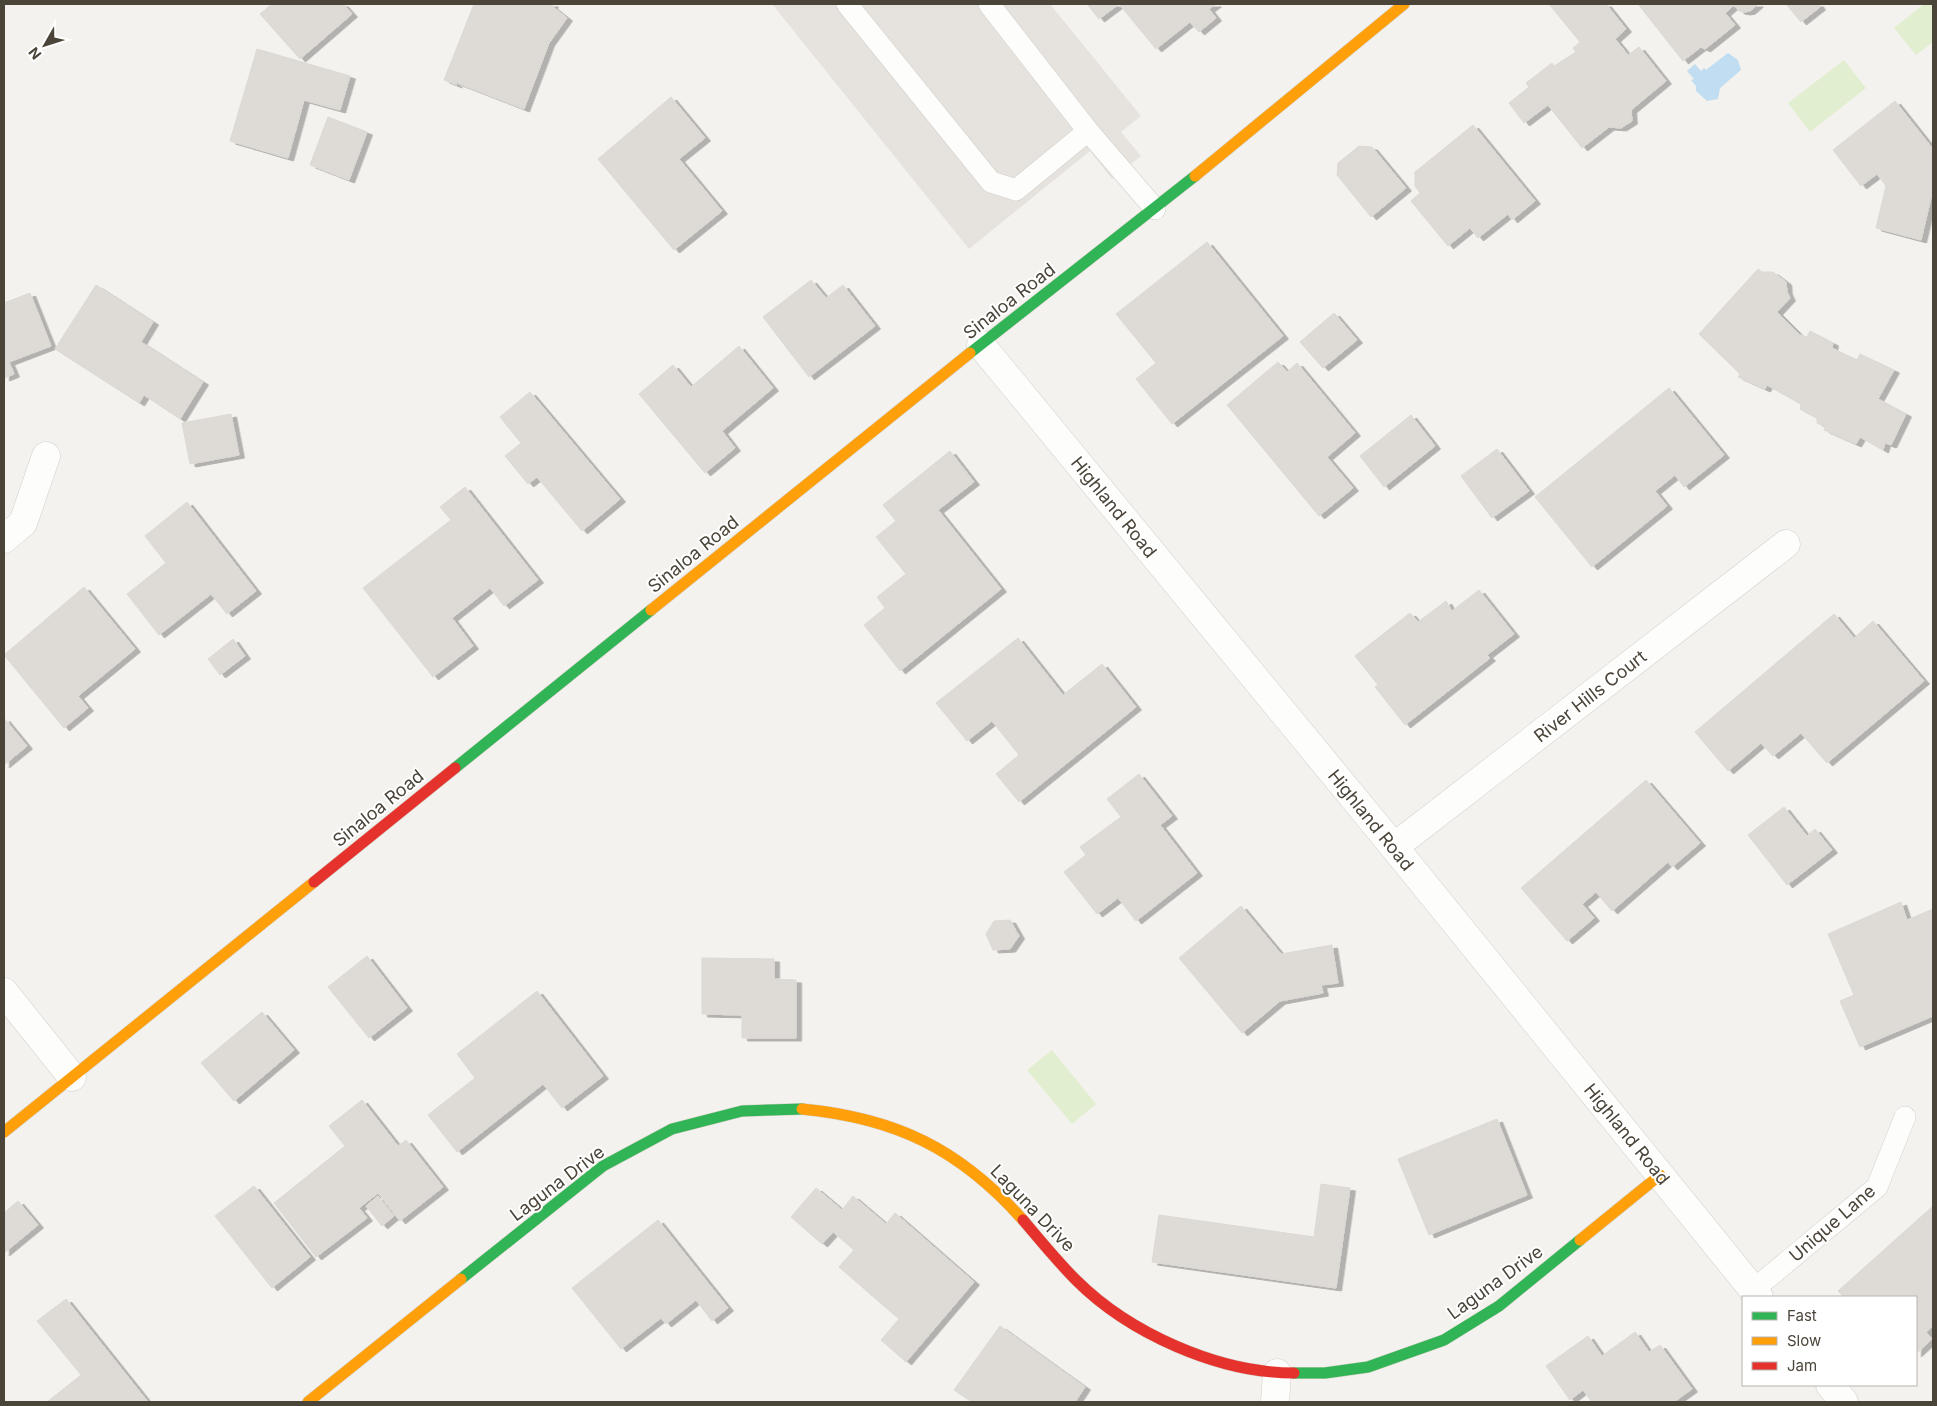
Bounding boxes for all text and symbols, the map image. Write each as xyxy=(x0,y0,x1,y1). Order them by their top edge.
north arrow xyxy=(20,20,70,70)
text: N xyxy=(25,44,44,63)
street label: Sinaloa Road xyxy=(959,259,1059,343)
street label: Highland Road xyxy=(1067,452,1161,562)
street label: Sinaloa Road xyxy=(643,511,743,597)
street label: River Hills Court xyxy=(1530,646,1650,746)
street label: Sinaloa Road xyxy=(328,765,428,851)
street label: Highland Road xyxy=(1324,765,1418,875)
street label: Highland Road xyxy=(1580,1079,1674,1189)
street label: Laguna Drive xyxy=(506,1141,608,1225)
street label: Laguna Drive xyxy=(986,1160,1080,1256)
street label: Unique Lane xyxy=(1785,1180,1879,1266)
street label: Laguna Drive xyxy=(1443,1240,1547,1324)
legend xyxy=(1742,1296,1917,1386)
text: Fast xyxy=(1787,1306,1817,1325)
text: Slow xyxy=(1787,1331,1821,1350)
text: Jam xyxy=(1787,1356,1817,1375)

